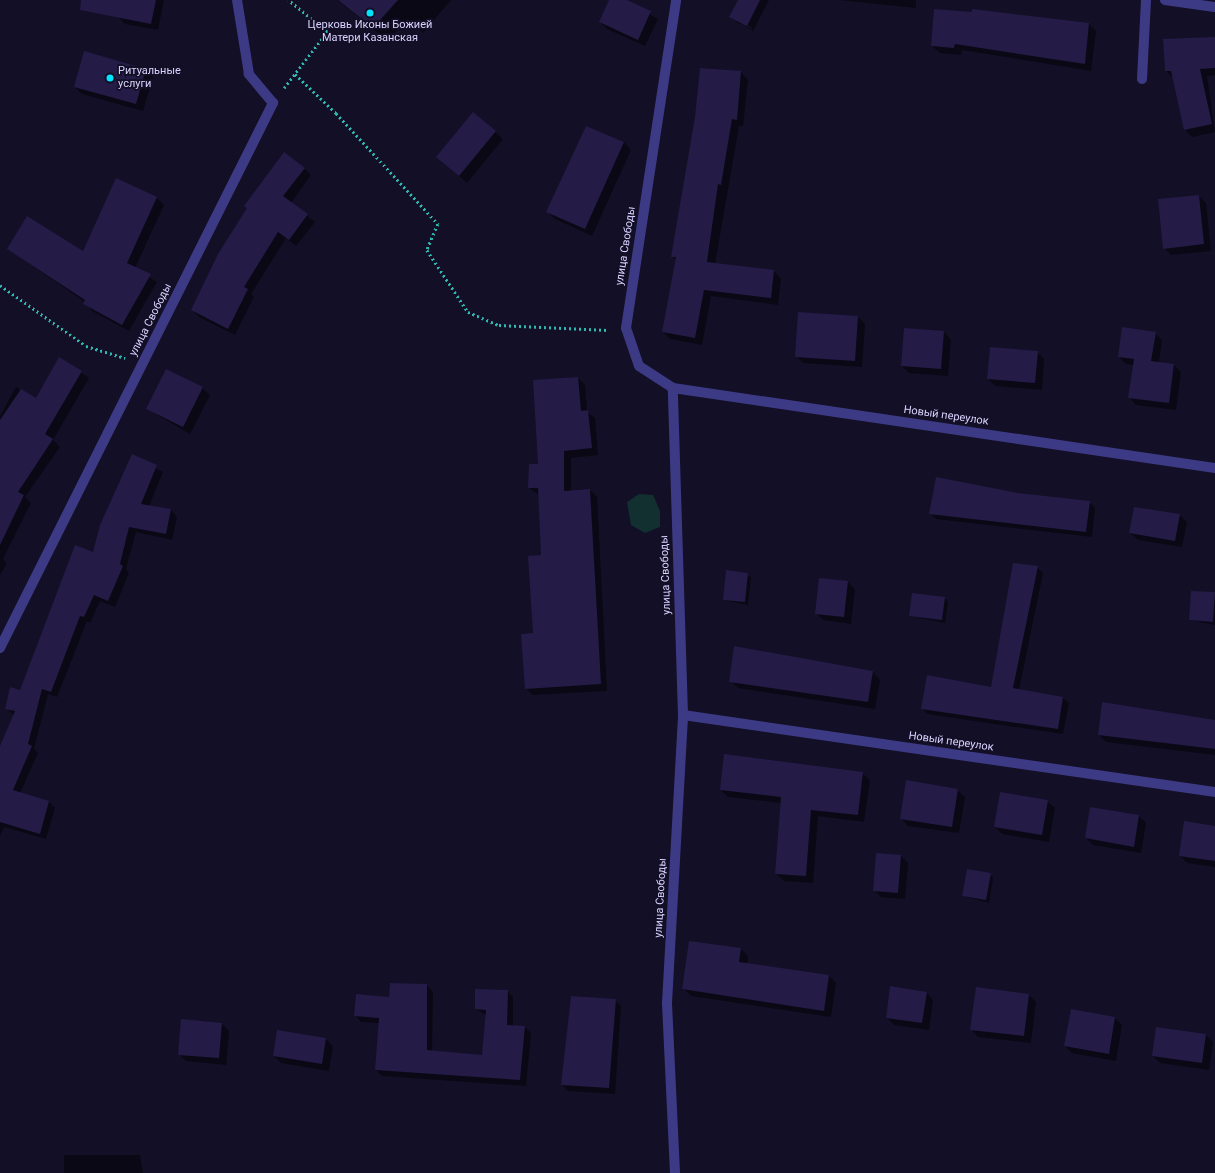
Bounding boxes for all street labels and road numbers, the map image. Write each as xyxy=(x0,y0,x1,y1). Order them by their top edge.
street label: улица Свободы xyxy=(613,206,639,286)
street label: улица Свободы xyxy=(127,281,175,359)
street label: Новый переулок xyxy=(903,403,989,429)
street label: улица Свободы xyxy=(658,535,674,615)
street label: Новый переулок xyxy=(908,729,994,755)
street label: улица Свободы xyxy=(652,858,670,938)

